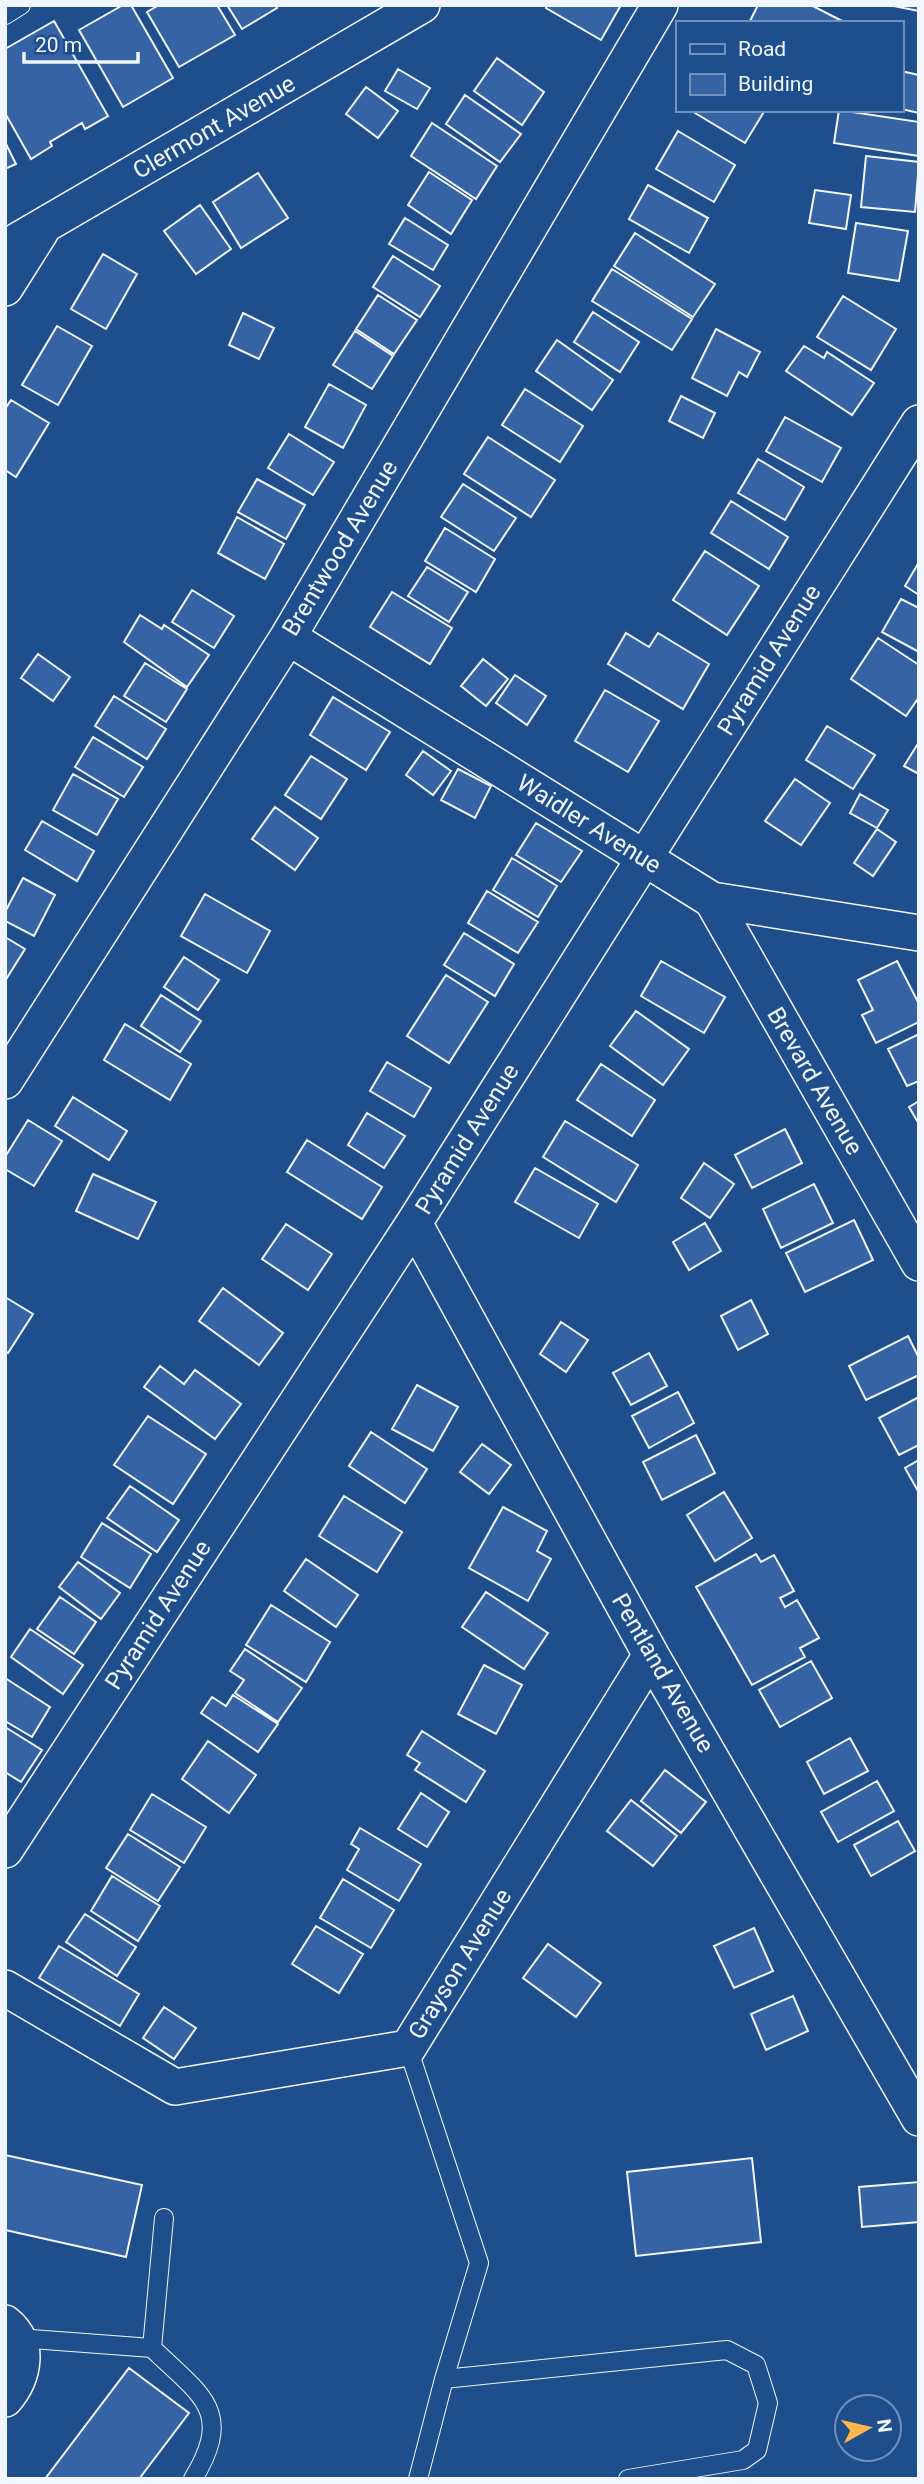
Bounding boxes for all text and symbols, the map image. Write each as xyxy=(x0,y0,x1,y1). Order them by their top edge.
scale bar xyxy=(24,21,138,65)
legend xyxy=(676,21,903,112)
text: 20 m xyxy=(35,33,82,57)
text: Road xyxy=(738,37,786,61)
street label: Clermont Avenue xyxy=(128,69,300,185)
text: Building xyxy=(738,72,813,96)
street label: Brentwood Avenue xyxy=(276,455,404,641)
street label: Pyramid Avenue xyxy=(711,580,827,740)
street label: Waidler Avenue xyxy=(512,769,666,879)
street label: Brevard Avenue xyxy=(761,1002,869,1160)
street label: Pyramid Avenue xyxy=(409,1059,525,1219)
street label: Pyramid Avenue xyxy=(99,1535,217,1695)
street label: Pentland Avenue xyxy=(606,1589,720,1757)
street label: Grayson Avenue xyxy=(403,1884,517,2044)
north arrow xyxy=(833,2393,903,2463)
text: N xyxy=(872,2417,897,2434)

